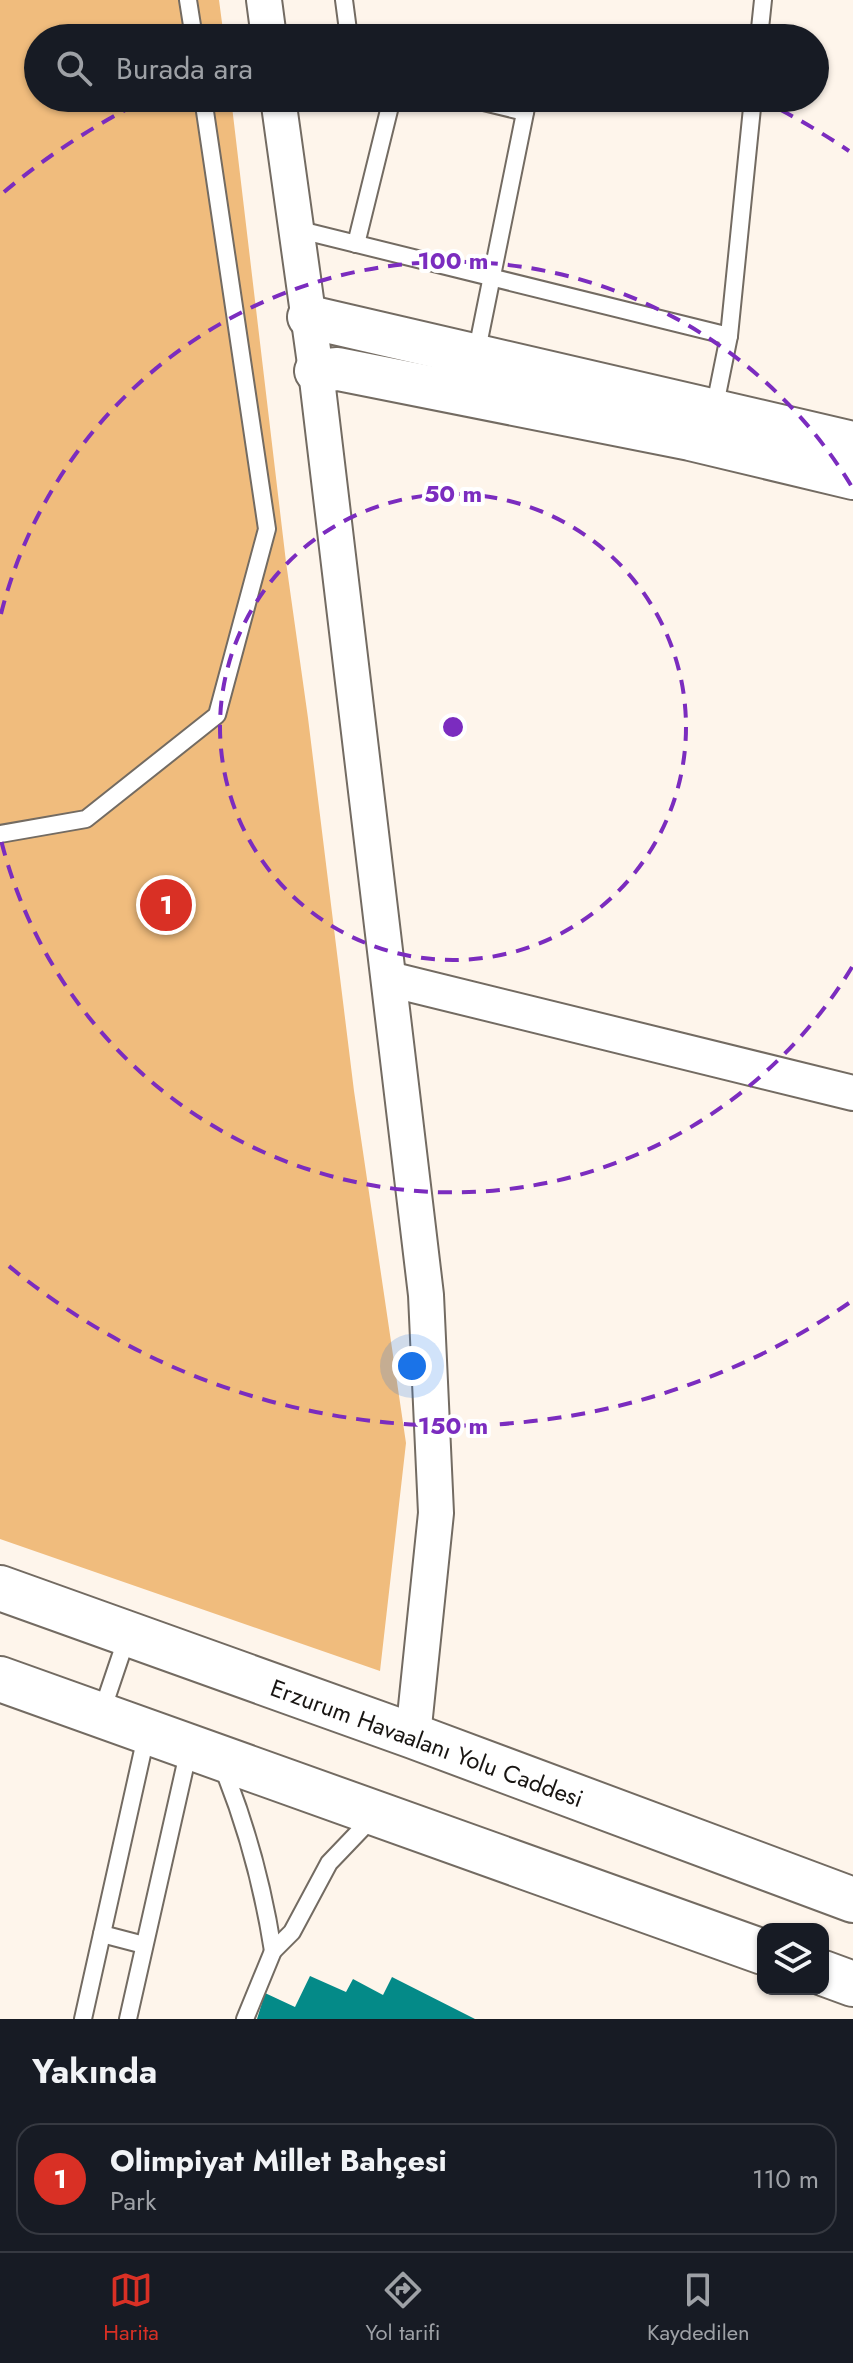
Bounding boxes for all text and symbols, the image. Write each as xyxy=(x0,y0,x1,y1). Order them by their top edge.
search box xyxy=(24,24,829,112)
icon: search xyxy=(52,46,96,90)
text: Burada ara xyxy=(116,47,253,90)
text: 100 m xyxy=(418,243,488,278)
text: 50 m xyxy=(424,476,482,511)
centre of rings xyxy=(439,713,467,741)
pin: 1 xyxy=(140,875,192,935)
your location xyxy=(392,1346,432,1386)
text: 150 m xyxy=(418,1408,488,1443)
street label: Erzurum Havaalanı Yolu Caddesi xyxy=(266,1670,588,1816)
map controls xyxy=(757,1923,829,1995)
button: layers xyxy=(757,1923,829,1995)
text: Yakında xyxy=(32,2047,157,2096)
text: Olimpiyat Millet Bahçesi xyxy=(110,2139,447,2182)
text: 1 xyxy=(53,2160,67,2198)
text: 110 m xyxy=(752,2160,819,2198)
text: Park xyxy=(110,2182,156,2220)
tab: Harita xyxy=(103,2268,159,2348)
tab: Yol tarifi xyxy=(365,2268,440,2348)
tab: Kaydedilen xyxy=(647,2268,750,2348)

